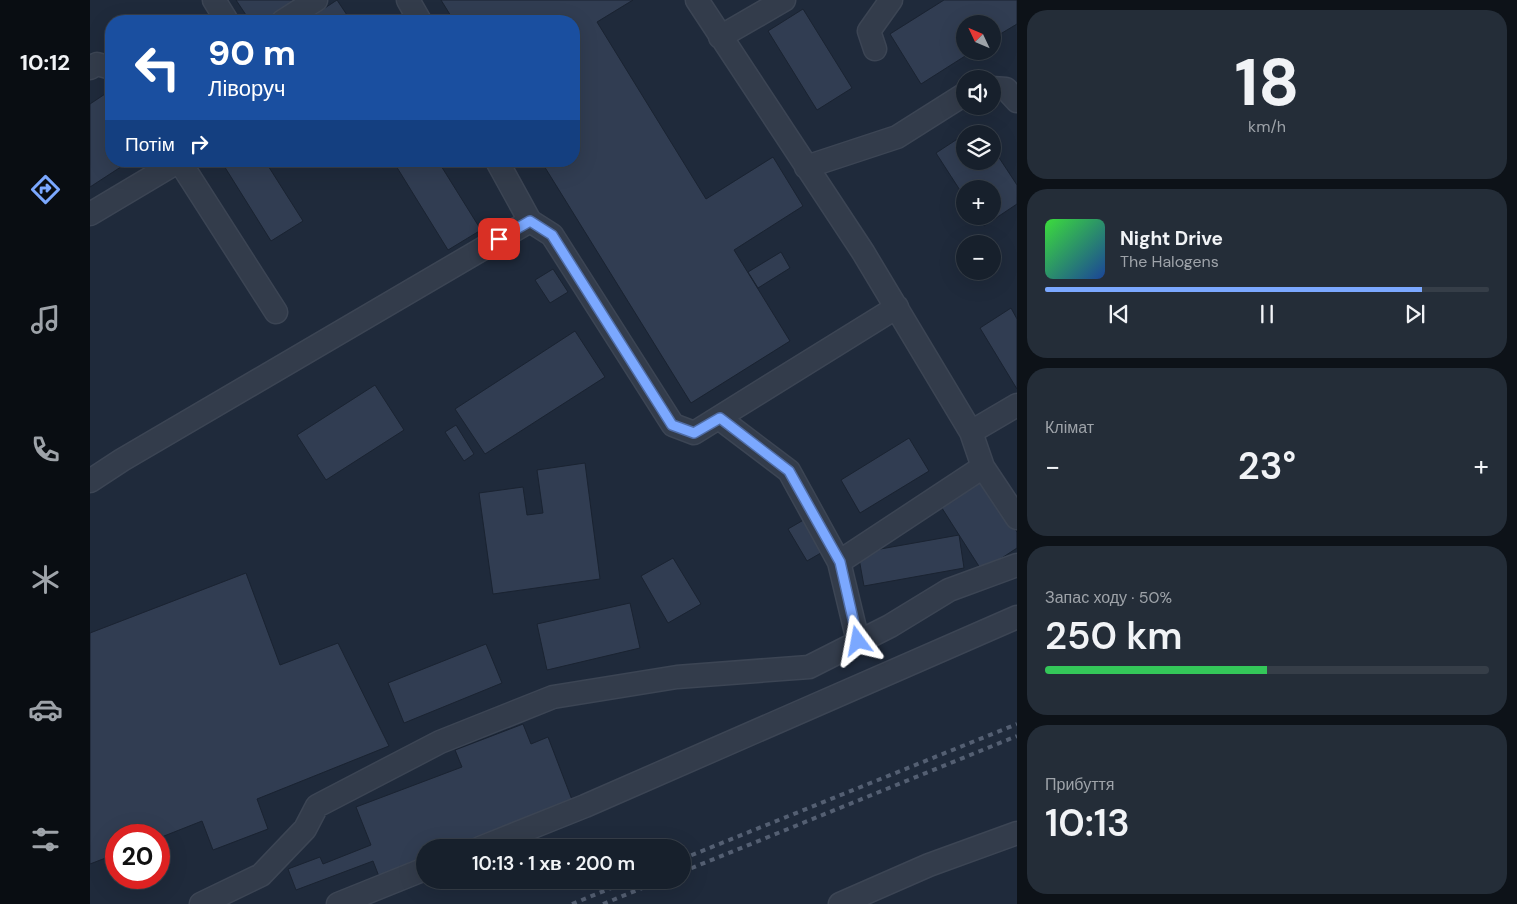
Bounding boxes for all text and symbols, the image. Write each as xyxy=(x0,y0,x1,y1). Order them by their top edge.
north arrow xyxy=(956,15,1001,60)
map controls xyxy=(956,15,1001,280)
text: 90 m xyxy=(208,30,296,76)
icon: left xyxy=(125,35,190,100)
text: 18 xyxy=(1235,41,1299,125)
text: 10:12 xyxy=(20,48,70,77)
button: sound xyxy=(956,70,1001,115)
text: Ліворуч xyxy=(208,74,285,103)
text: km/h xyxy=(1248,116,1286,137)
button: layers xyxy=(956,125,1001,170)
icon: right xyxy=(185,130,213,158)
text: Потім xyxy=(125,132,175,157)
icon: directions xyxy=(28,172,63,207)
button: + xyxy=(956,180,1001,225)
pin xyxy=(478,218,520,260)
icon: arrive xyxy=(485,225,513,253)
text: Night Drive xyxy=(1120,226,1223,251)
button: − xyxy=(956,235,1001,280)
text: The Halogens xyxy=(1120,251,1219,272)
icon: previous xyxy=(1105,300,1133,328)
icon: pause xyxy=(1253,300,1281,328)
icon: next xyxy=(1401,300,1429,328)
icon: music xyxy=(28,302,63,337)
text: Клімат xyxy=(1045,417,1094,438)
icon: phone xyxy=(28,432,63,467)
text: 23° xyxy=(1238,441,1296,491)
text: − xyxy=(1045,448,1060,485)
text: + xyxy=(1474,448,1489,485)
icon: climate xyxy=(28,562,63,597)
text: Запас ходу · 50% xyxy=(1045,587,1172,608)
text: 250 km xyxy=(1045,611,1183,661)
position arrow xyxy=(831,614,883,666)
icon: car xyxy=(28,692,63,727)
text: Прибуття xyxy=(1045,774,1114,795)
text: 10:13 xyxy=(1045,798,1130,848)
icon: filters xyxy=(28,822,63,857)
speed limit sign: 20 xyxy=(105,824,170,889)
text: 10:13 · 1 хв · 200 m xyxy=(472,851,635,876)

